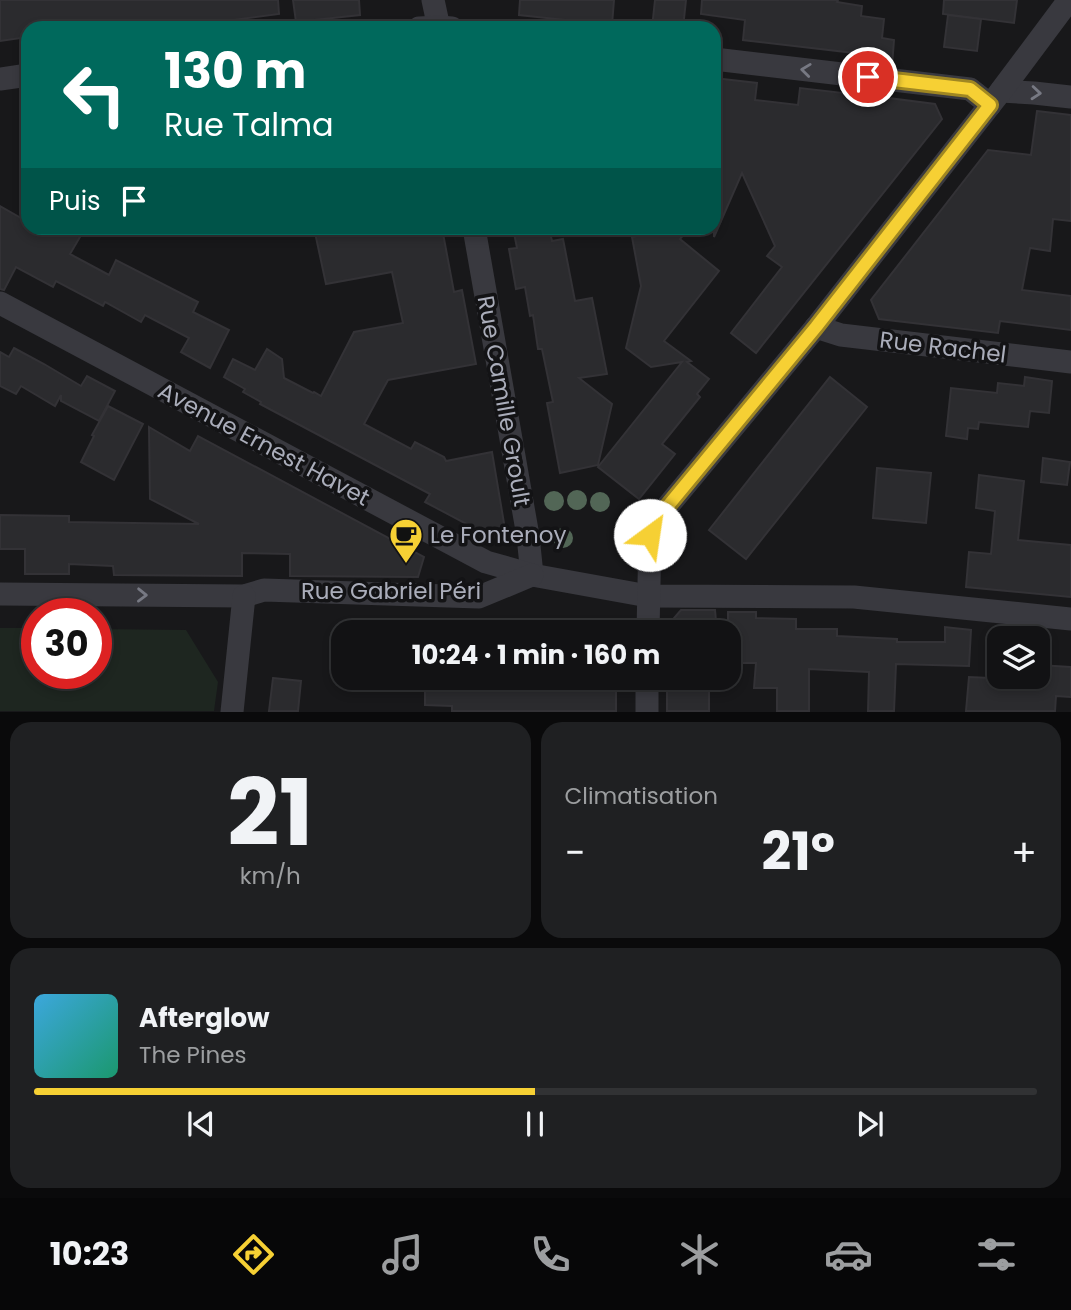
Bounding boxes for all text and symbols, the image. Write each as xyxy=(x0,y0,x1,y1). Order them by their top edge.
text: 130 m xyxy=(164,37,306,105)
pin xyxy=(838,47,898,107)
icon: left xyxy=(49,49,140,140)
icon: arrive xyxy=(849,58,887,96)
one-way arrow xyxy=(800,62,812,77)
one-way arrow xyxy=(1031,85,1042,100)
text: Rue Talma xyxy=(164,102,334,147)
icon: arrive xyxy=(115,182,153,220)
text: Puis xyxy=(49,183,101,219)
street label: Rue Camille Groult xyxy=(470,293,538,509)
street label: Rue Rachel xyxy=(878,323,1008,371)
street label: Avenue Ernest Havet xyxy=(153,375,375,513)
position arrow xyxy=(613,498,687,572)
cafe icon: Le Fontenoy xyxy=(387,516,425,565)
place label: Le Fontenoy xyxy=(430,519,566,551)
street label: Rue Gabriel Péri xyxy=(301,575,481,607)
one-way arrow xyxy=(137,587,147,603)
speed limit sign: 30 xyxy=(21,598,112,689)
map controls xyxy=(987,626,1050,689)
button: layers xyxy=(987,626,1050,689)
text: 10:24 · 1 min · 160 m xyxy=(412,637,660,673)
text: 21 xyxy=(227,749,313,877)
text: Climatisation xyxy=(565,780,718,812)
text: 21° xyxy=(762,815,835,888)
text: − xyxy=(565,826,585,879)
text: + xyxy=(1011,826,1037,879)
text: km/h xyxy=(240,860,301,892)
text: Afterglow xyxy=(139,1000,270,1036)
text: The Pines xyxy=(139,1039,247,1071)
icon: previous xyxy=(182,1105,220,1143)
icon: pause xyxy=(516,1105,554,1143)
icon: next xyxy=(851,1105,889,1143)
icon: directions xyxy=(229,1230,278,1279)
icon: music xyxy=(378,1230,427,1279)
icon: phone xyxy=(526,1230,575,1279)
icon: climate xyxy=(675,1230,724,1279)
icon: car xyxy=(824,1230,873,1279)
icon: filters xyxy=(972,1230,1021,1279)
text: 10:23 xyxy=(50,1231,129,1276)

